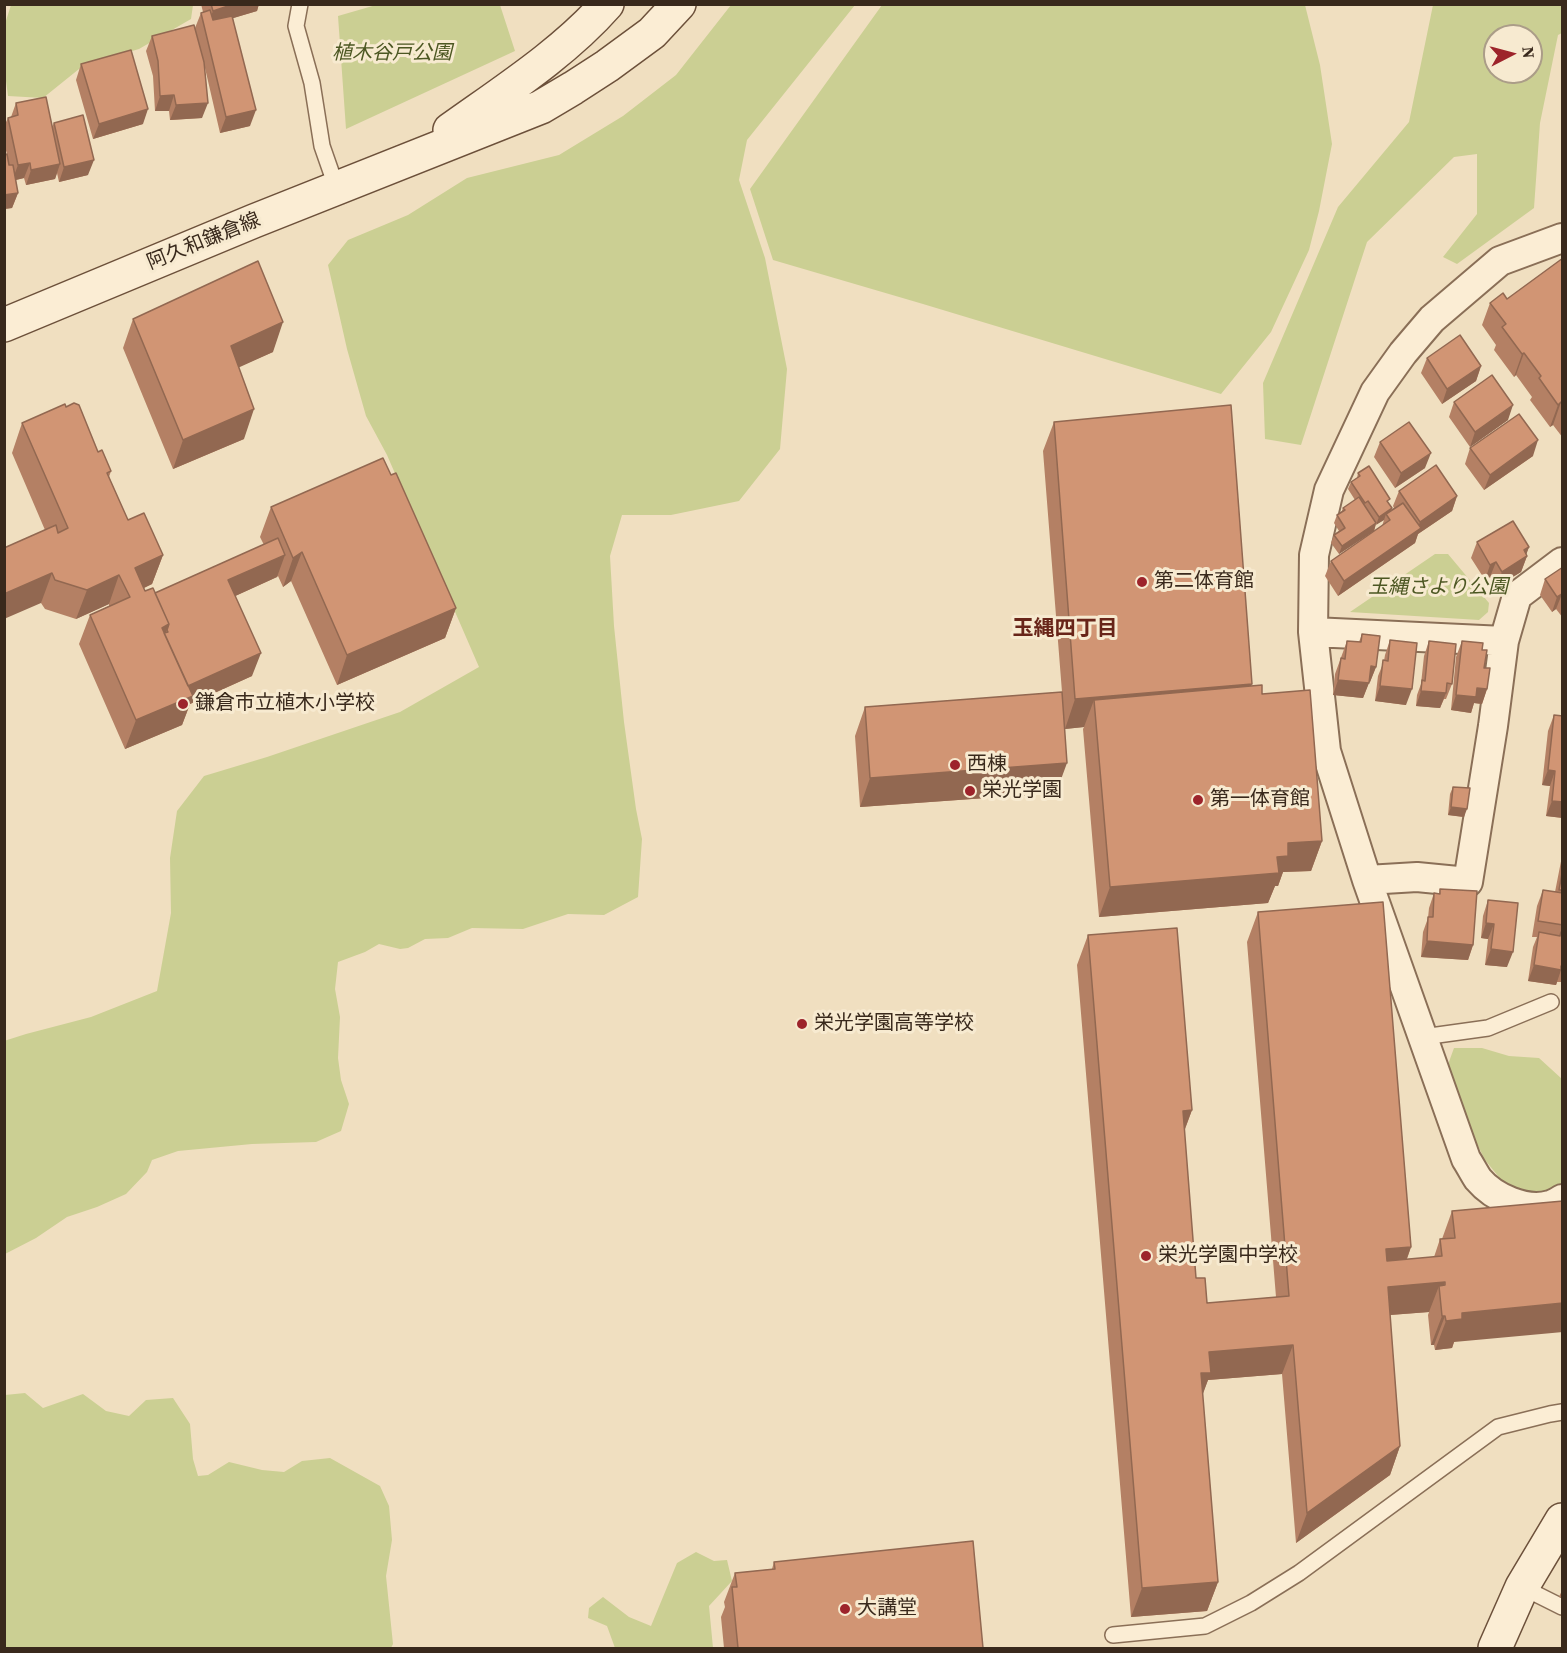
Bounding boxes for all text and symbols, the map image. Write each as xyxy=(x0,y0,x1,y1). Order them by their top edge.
north arrow xyxy=(1483,24,1543,84)
park label: 植木谷戸公園 xyxy=(332,42,452,66)
text: N xyxy=(1517,45,1540,59)
street label: 阿久和鎌倉線 xyxy=(144,208,264,276)
place label: 第二体育館 xyxy=(1154,570,1254,594)
marker: 第二体育館 xyxy=(1135,575,1149,589)
park label: 玉縄さより公園 xyxy=(1368,576,1508,600)
district label: 玉縄四丁目 xyxy=(1013,617,1117,643)
place label: 鎌倉市立植木小学校 xyxy=(195,692,375,716)
marker: 鎌倉市立植木小学校 xyxy=(176,697,190,711)
place label: 西棟 xyxy=(967,753,1007,777)
marker: 西棟 xyxy=(948,758,962,772)
place label: 栄光学園 xyxy=(982,779,1062,803)
marker: 栄光学園 xyxy=(963,784,977,798)
place label: 第一体育館 xyxy=(1210,788,1310,812)
marker: 第一体育館 xyxy=(1191,793,1205,807)
place label: 栄光学園高等学校 xyxy=(814,1012,974,1036)
marker: 栄光学園高等学校 xyxy=(795,1017,809,1031)
place label: 栄光学園中学校 xyxy=(1158,1244,1298,1268)
marker: 栄光学園中学校 xyxy=(1139,1249,1153,1263)
place label: 大講堂 xyxy=(857,1597,917,1621)
marker: 大講堂 xyxy=(838,1602,852,1616)

